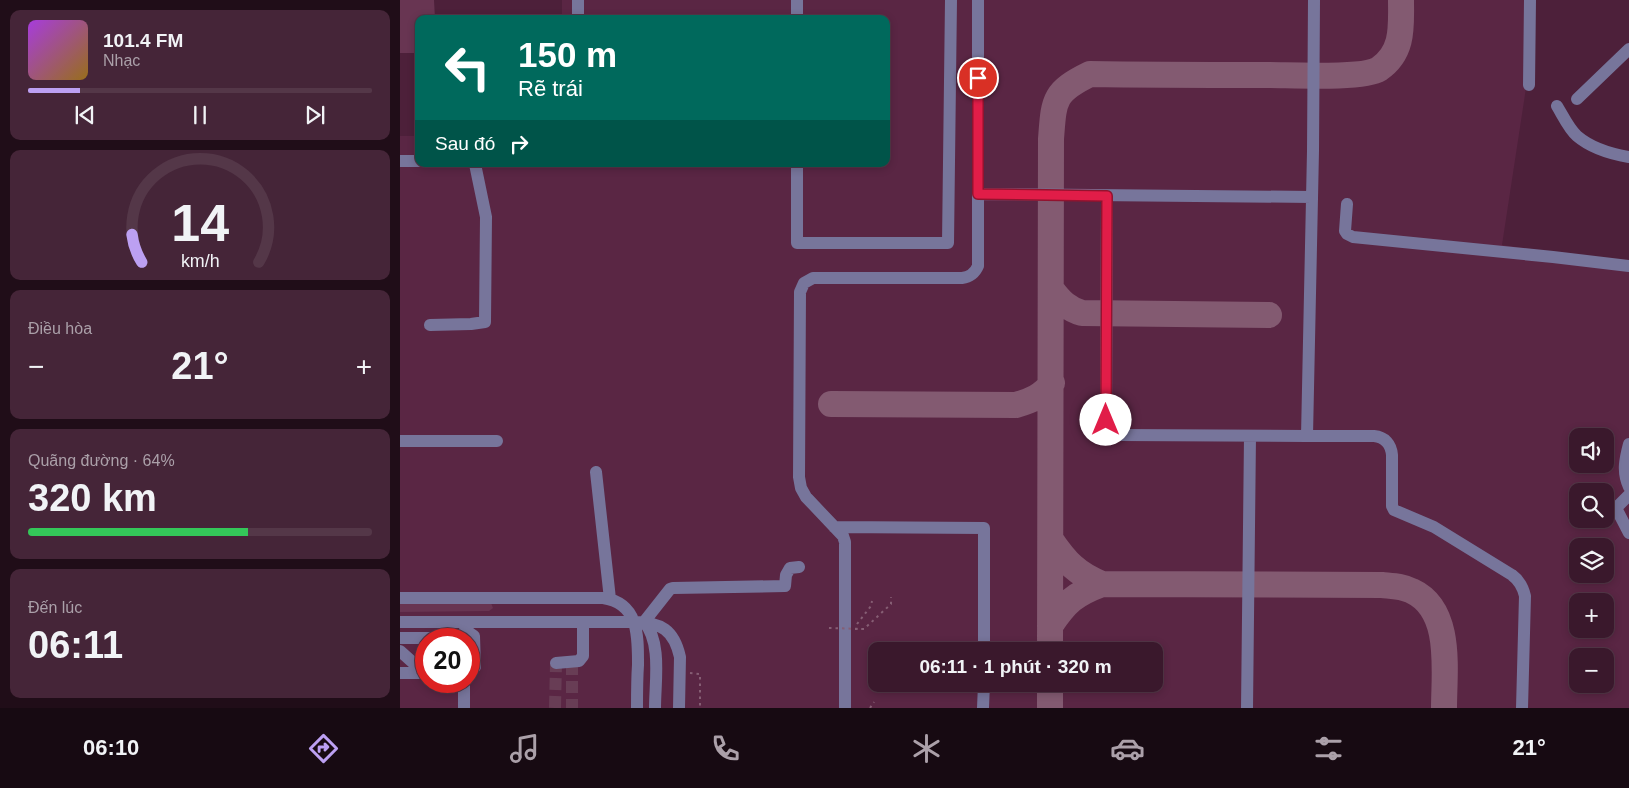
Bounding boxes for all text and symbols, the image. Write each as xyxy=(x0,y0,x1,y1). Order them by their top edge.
text: 101.4 FM xyxy=(103,30,183,51)
icon: left xyxy=(435,35,500,100)
text: 150 m xyxy=(518,35,617,74)
text: Nhạc xyxy=(103,52,140,69)
pin xyxy=(957,57,999,99)
icon: arrive xyxy=(964,64,992,92)
text: Rẽ trái xyxy=(518,76,583,101)
icon: previous xyxy=(71,101,99,129)
icon: pause xyxy=(186,101,214,129)
icon: next xyxy=(301,101,329,129)
icon: right xyxy=(505,130,533,158)
text: Sau đó xyxy=(435,133,495,154)
text: 14 xyxy=(171,194,229,252)
text: km/h xyxy=(181,251,219,271)
text: Điều hòa xyxy=(28,320,92,337)
text: 21° xyxy=(171,345,229,387)
text: − xyxy=(28,351,44,382)
text: + xyxy=(356,351,372,382)
position arrow xyxy=(1079,393,1131,445)
map controls xyxy=(1569,428,1614,693)
button: sound xyxy=(1569,428,1614,473)
text: Quãng đường · 64% xyxy=(28,452,175,469)
text: 320 km xyxy=(28,477,157,519)
button: search xyxy=(1569,483,1614,528)
button: layers xyxy=(1569,538,1614,583)
button: + xyxy=(1569,593,1614,638)
text: Đến lúc xyxy=(28,599,82,616)
text: 06:11 xyxy=(28,624,123,666)
speed limit sign: 20 xyxy=(415,628,480,693)
button: − xyxy=(1569,648,1614,693)
text: 06:11 · 1 phút · 320 m xyxy=(919,656,1112,677)
icon: directions xyxy=(306,731,341,766)
icon: music xyxy=(507,731,542,766)
icon: phone xyxy=(708,731,743,766)
icon: climate xyxy=(909,731,944,766)
icon: car xyxy=(1110,731,1145,766)
icon: filters xyxy=(1311,731,1346,766)
text: 06:10 xyxy=(83,735,139,760)
text: 21° xyxy=(1513,735,1546,760)

